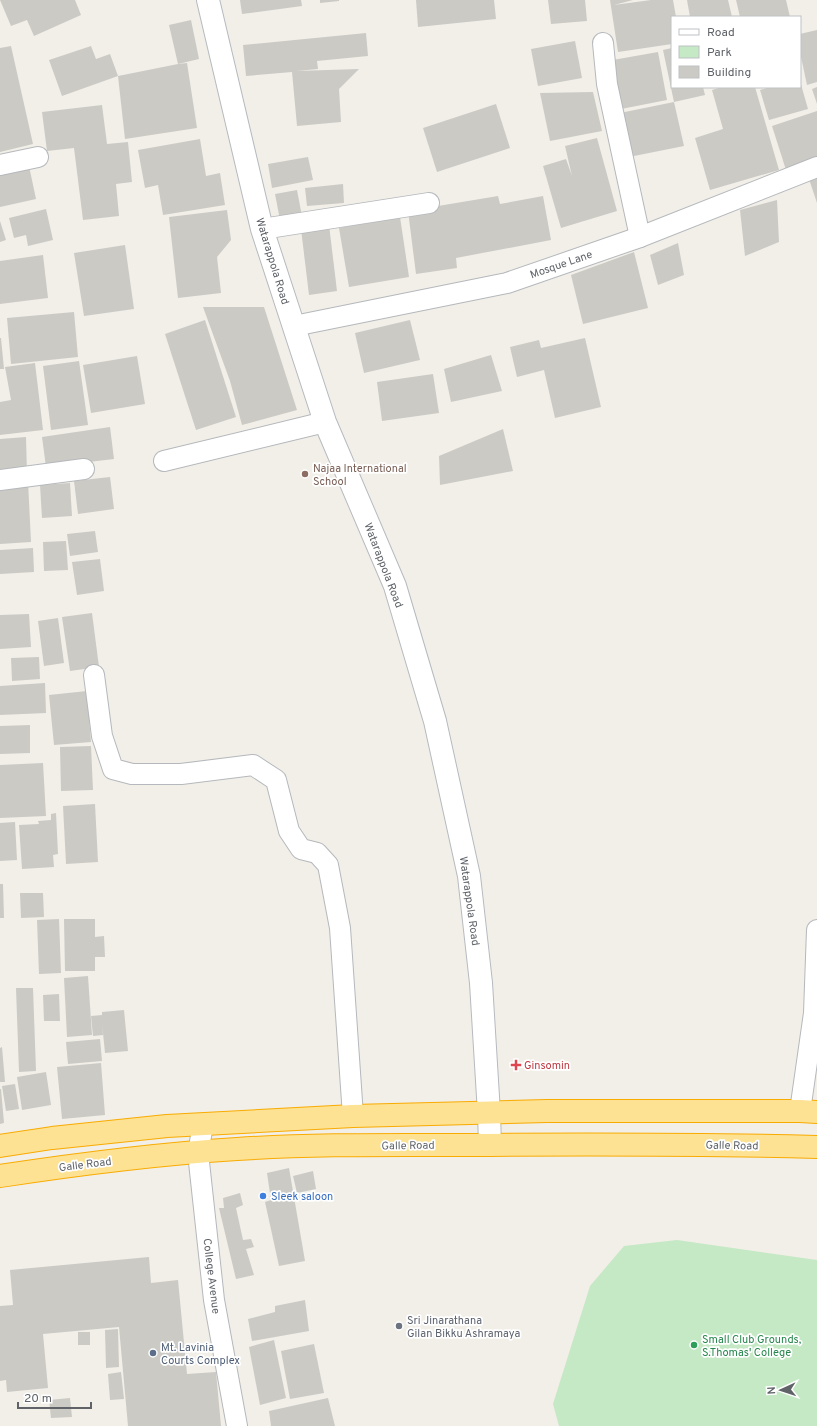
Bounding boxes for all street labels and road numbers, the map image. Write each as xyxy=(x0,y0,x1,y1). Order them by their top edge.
street label: Watarappola Road xyxy=(252,216,292,306)
street label: Mosque Lane xyxy=(528,248,594,282)
street label: Watarappola Road xyxy=(360,521,406,610)
street label: Watarappola Road xyxy=(456,856,482,947)
street label: Galle Road xyxy=(381,1139,435,1153)
street label: Galle Road xyxy=(705,1139,759,1153)
street label: Galle Road xyxy=(58,1155,112,1175)
street label: College Avenue xyxy=(199,1237,223,1315)

